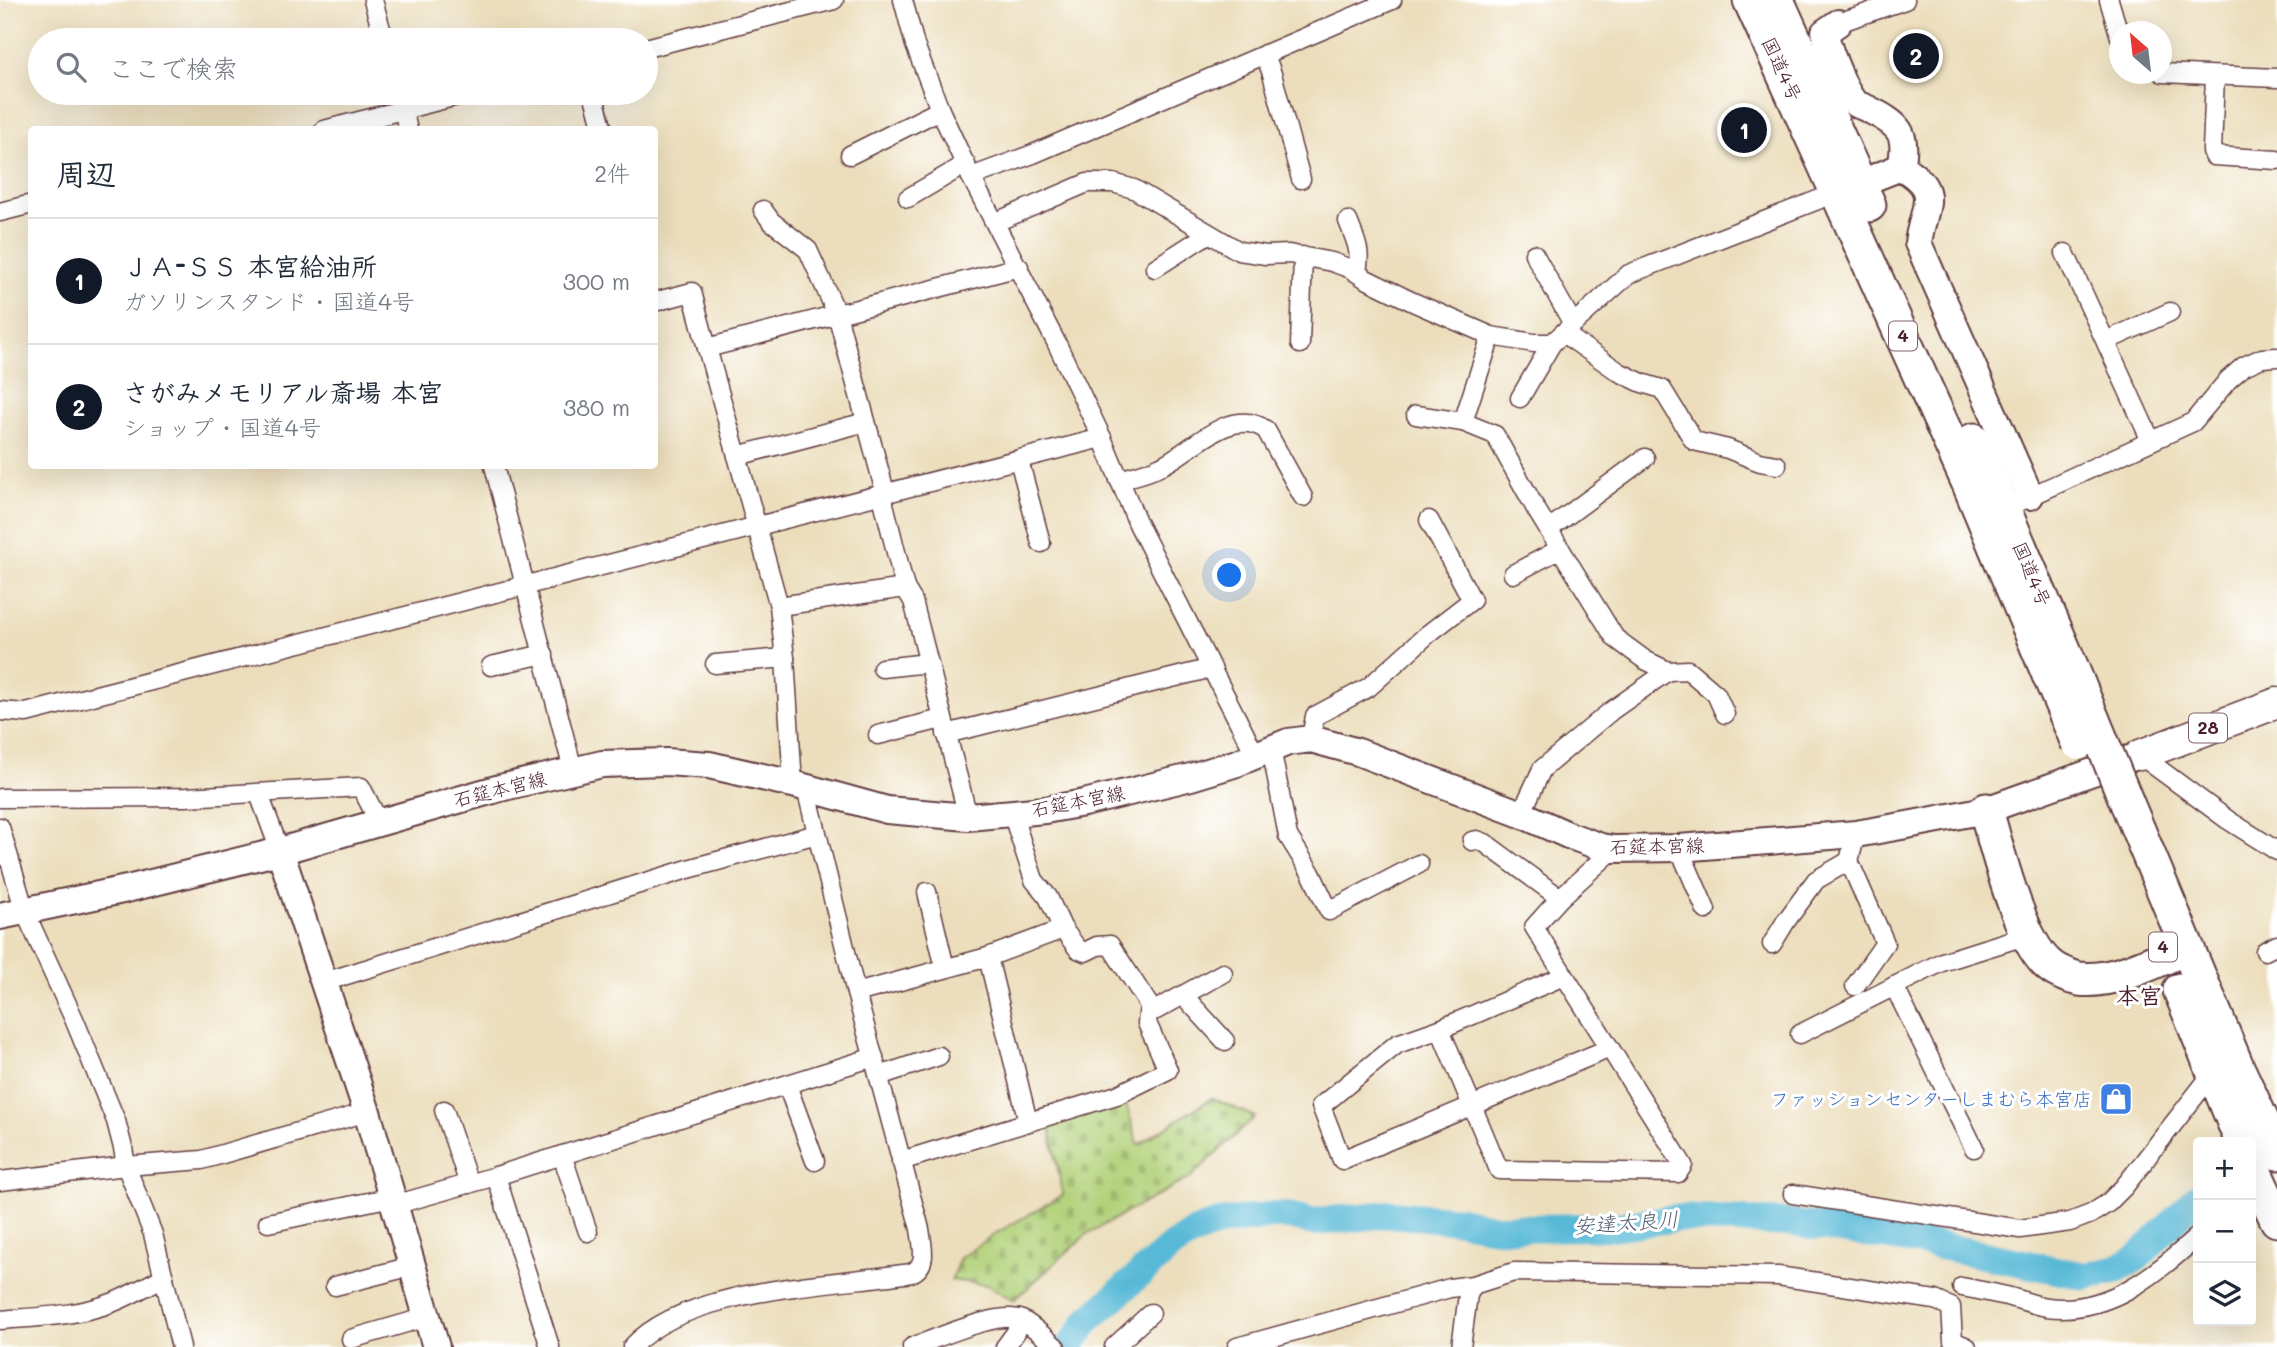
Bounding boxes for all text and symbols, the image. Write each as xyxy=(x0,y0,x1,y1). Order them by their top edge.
north arrow xyxy=(2109,21,2172,84)
search box xyxy=(28,28,658,105)
pin: 2 xyxy=(1893,30,1939,82)
street label: 国道4号 xyxy=(1757,33,1808,105)
icon: search xyxy=(52,48,90,86)
text: ここで検索 xyxy=(108,51,238,85)
pin: 1 xyxy=(1721,104,1767,156)
text: 周辺 xyxy=(56,153,116,193)
text: 2件 xyxy=(594,158,630,188)
text: ＪＡ-ＳＳ 本宮給油所 xyxy=(123,249,377,283)
text: 1 xyxy=(74,266,84,296)
text: 300 m xyxy=(562,266,630,296)
text: ガソリンスタンド · 国道4号 xyxy=(123,286,415,316)
road number: 4 xyxy=(1889,322,1917,350)
text: さがみメモリアル斎場 本宮 xyxy=(123,375,443,409)
text: 2 xyxy=(73,392,85,422)
text: 380 m xyxy=(563,392,630,422)
text: ショップ · 国道4号 xyxy=(123,412,321,442)
street label: 国道4号 xyxy=(2008,538,2057,610)
your location xyxy=(1212,558,1246,592)
road number: 28 xyxy=(2189,714,2227,742)
street label: 石筵本宮線 xyxy=(451,765,549,812)
street label: 石筵本宮線 xyxy=(1029,779,1127,822)
street label: 石筵本宮線 xyxy=(1609,832,1705,859)
road number: 4 xyxy=(2149,932,2177,962)
district label: 本宮 xyxy=(2116,980,2162,1010)
shop icon: ファッションセンターしまむら本宮店 xyxy=(2097,1080,2135,1118)
place label: ファッションセンターしまむら本宮店 xyxy=(1770,1086,2092,1111)
map controls xyxy=(2193,1137,2256,1326)
button: + xyxy=(2193,1137,2256,1200)
button: − xyxy=(2193,1200,2256,1263)
water label: 安達太良川 xyxy=(1573,1204,1679,1239)
button: layers xyxy=(2193,1263,2256,1326)

